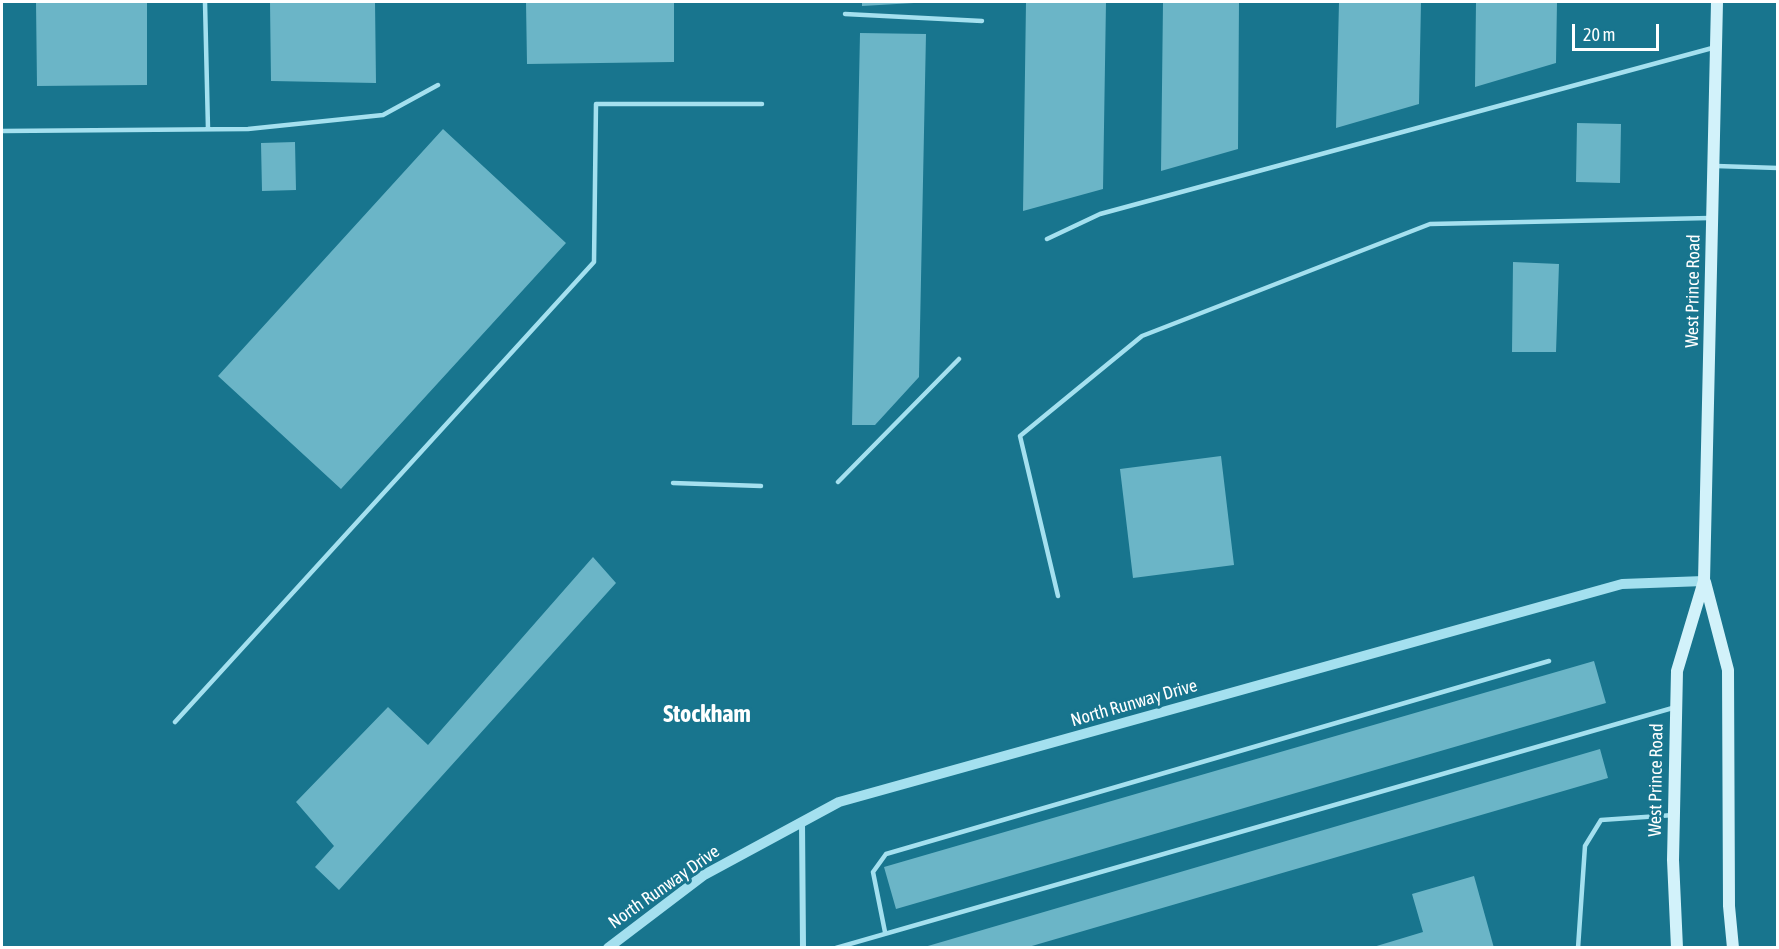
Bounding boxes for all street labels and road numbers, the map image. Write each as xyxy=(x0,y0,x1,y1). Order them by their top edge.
street label: West Prince Road xyxy=(1681,234,1705,348)
street label: North Runway Drive xyxy=(1068,675,1200,731)
street label: West Prince Road xyxy=(1644,723,1668,837)
street label: North Runway Drive xyxy=(604,841,724,933)

